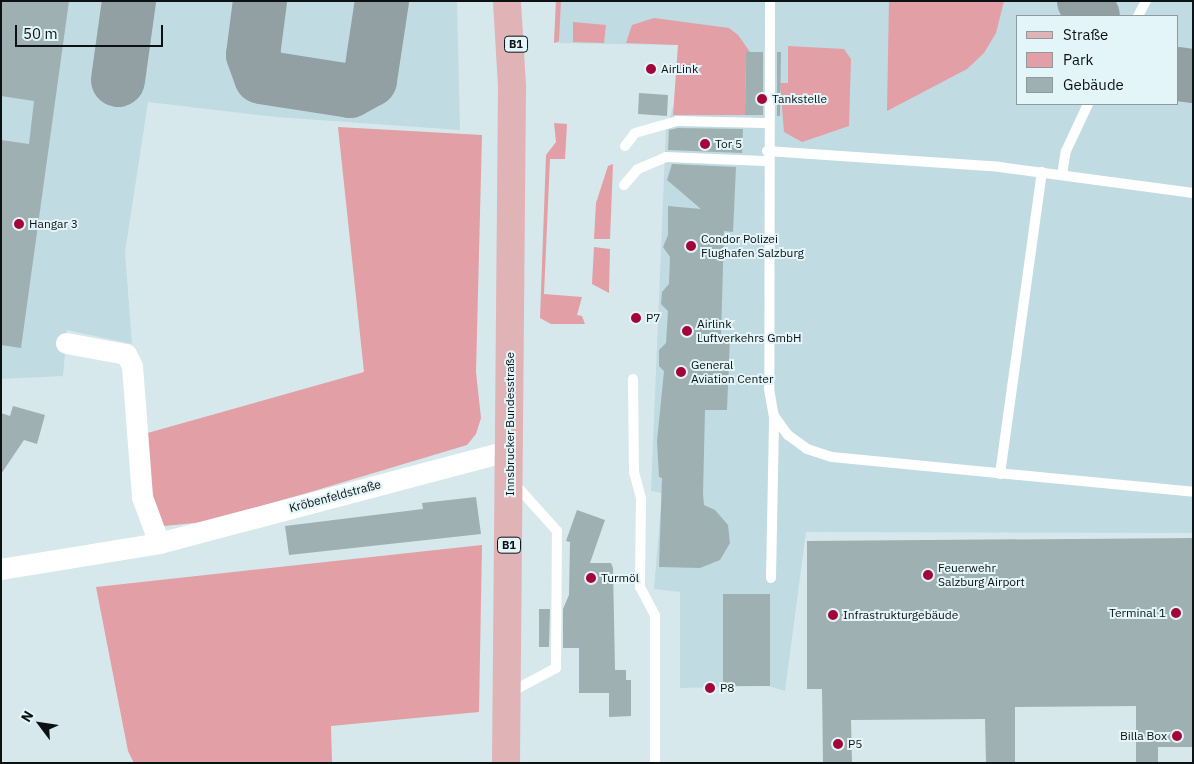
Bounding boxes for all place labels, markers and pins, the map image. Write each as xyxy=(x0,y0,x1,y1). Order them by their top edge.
place label: AirLink xyxy=(661,62,698,76)
marker: AirLink xyxy=(645,63,657,75)
place label: Tankstelle xyxy=(772,92,827,106)
marker: Tankstelle xyxy=(756,93,768,105)
place label: Tor 5 xyxy=(715,137,742,151)
marker: Tor 5 xyxy=(699,138,711,150)
place label: Hangar 3 xyxy=(29,217,78,231)
marker: Hangar 3 xyxy=(13,218,25,230)
place label: Condor Polizei Flughafen Salzburg xyxy=(701,232,804,260)
marker: Condor Polizei Flughafen Salzburg xyxy=(685,240,697,252)
place label: P7 xyxy=(646,311,660,325)
marker: P7 xyxy=(630,312,642,324)
place label: Airlink Luftverkehrs GmbH xyxy=(697,317,801,345)
marker: Airlink Luftverkehrs GmbH xyxy=(681,325,693,337)
place label: General Aviation Center xyxy=(691,358,773,386)
marker: General Aviation Center xyxy=(675,366,687,378)
place label: Feuerwehr Salzburg Airport xyxy=(938,561,1025,589)
marker: Feuerwehr Salzburg Airport xyxy=(922,569,934,581)
place label: Turmöl xyxy=(601,571,639,585)
marker: Turmöl xyxy=(585,572,597,584)
place label: Terminal 1 xyxy=(1109,606,1166,620)
marker: Terminal 1 xyxy=(1170,607,1182,619)
place label: Infrastrukturgebäude xyxy=(843,608,958,622)
marker: Infrastrukturgebäude xyxy=(827,609,839,621)
place label: P8 xyxy=(720,681,734,695)
marker: P8 xyxy=(704,682,716,694)
place label: Billa Box xyxy=(1120,729,1167,743)
marker: Billa Box xyxy=(1171,730,1183,742)
place label: P5 xyxy=(848,737,862,751)
marker: P5 xyxy=(832,738,844,750)

